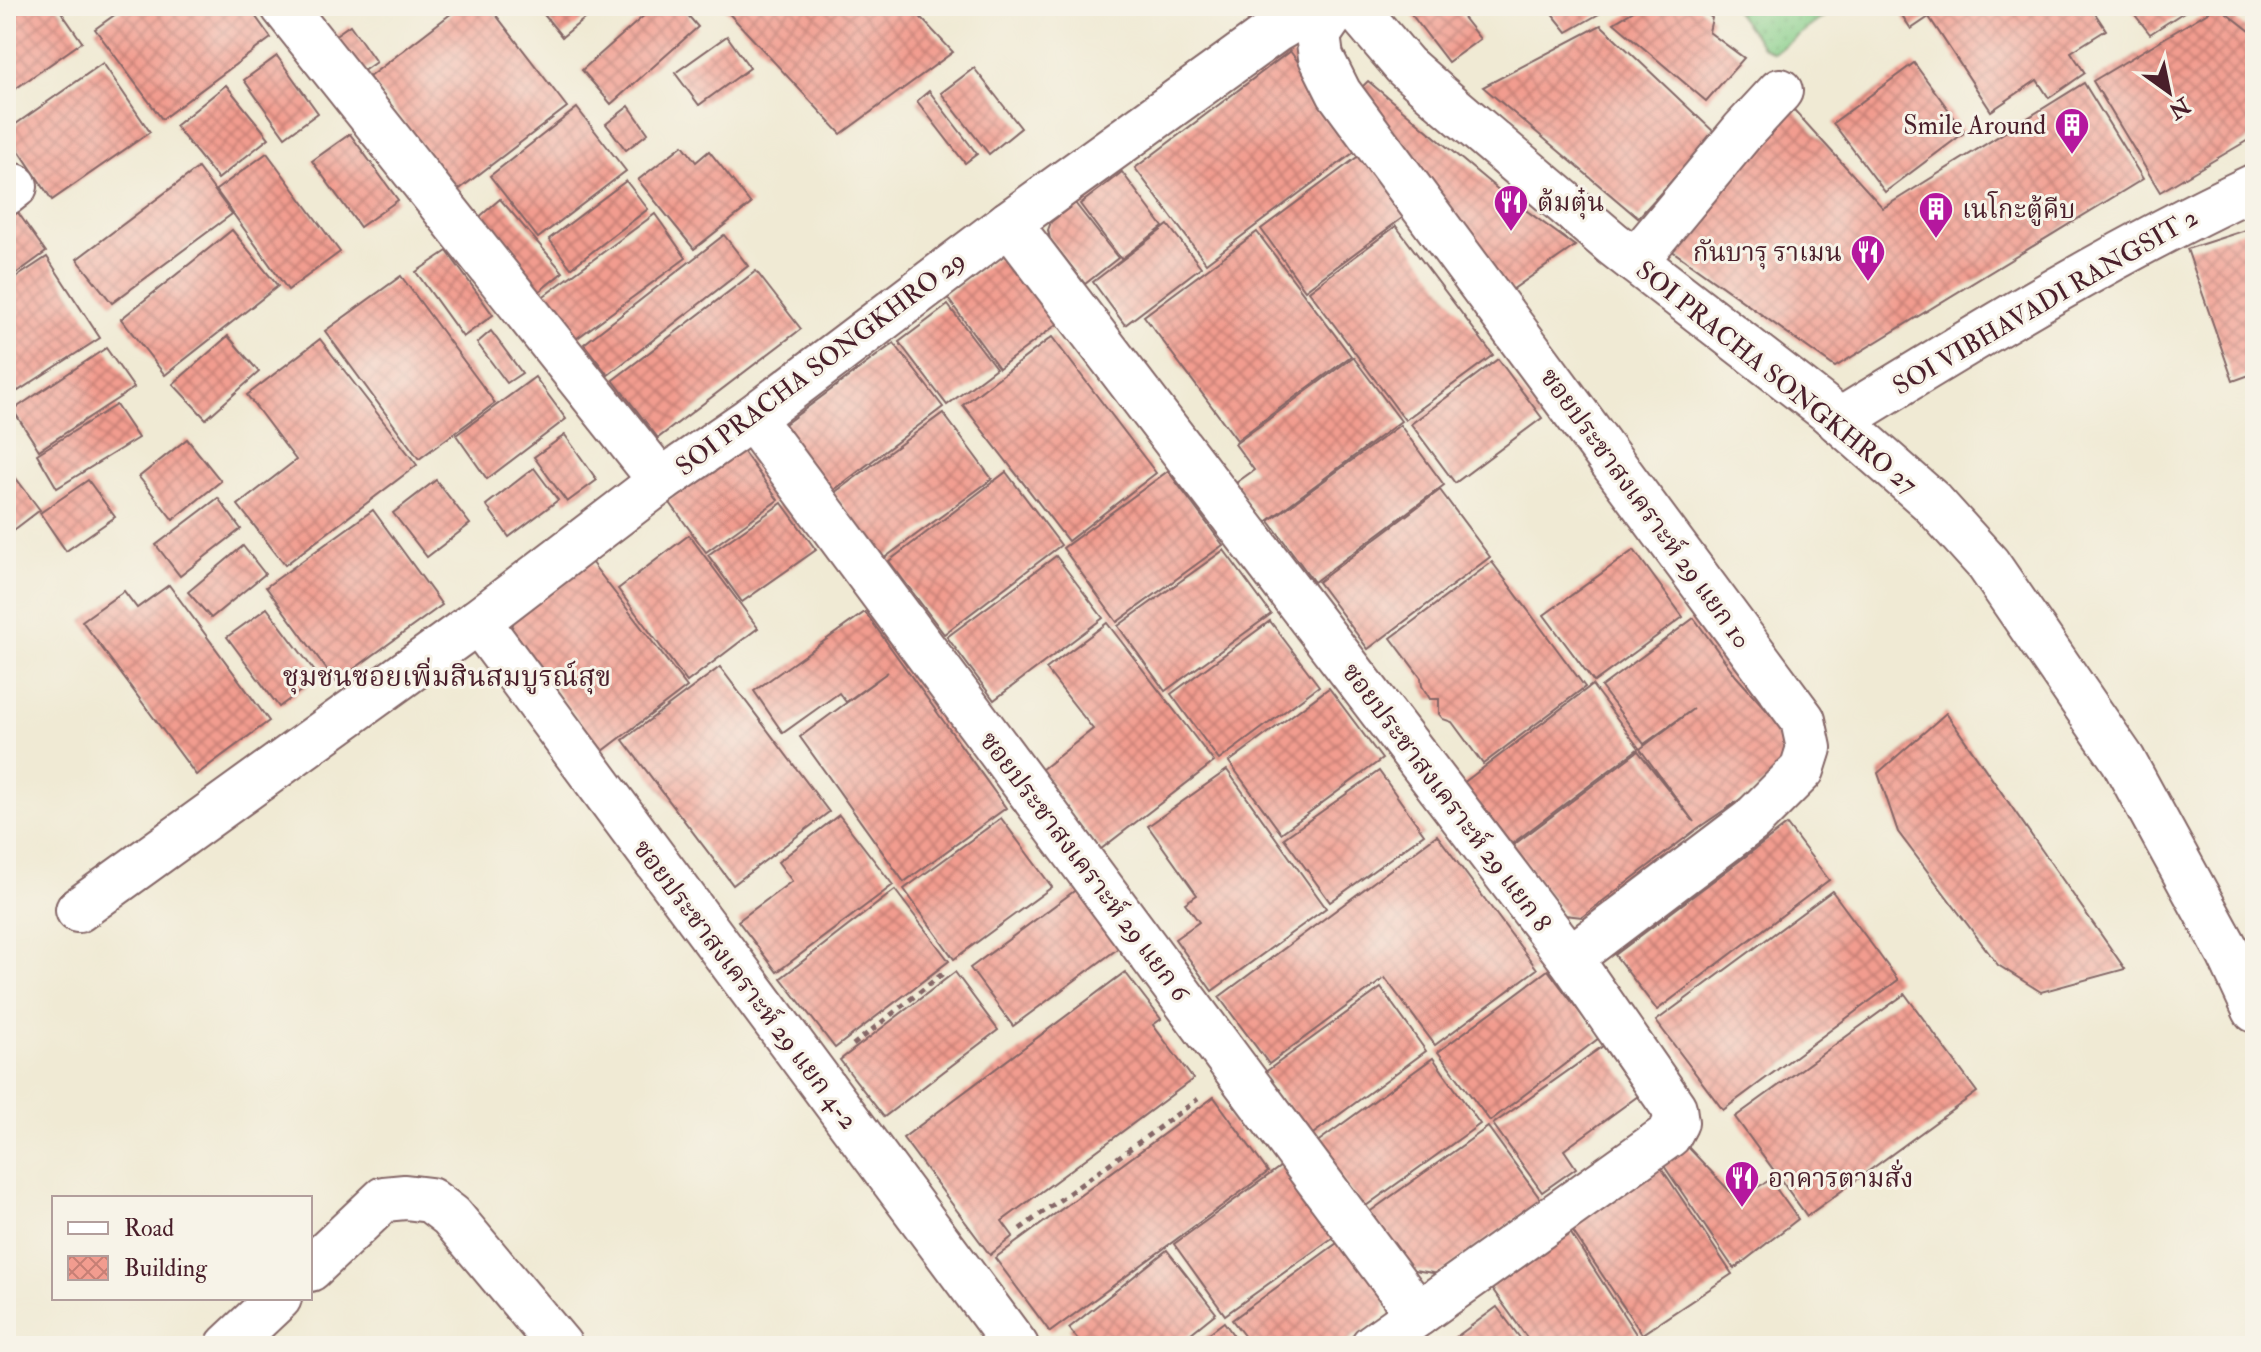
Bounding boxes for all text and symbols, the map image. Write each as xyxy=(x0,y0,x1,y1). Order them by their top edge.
north arrow xyxy=(2129,52,2209,132)
text: N xyxy=(2163,90,2196,125)
building icon: Smile Around xyxy=(2053,106,2091,156)
place label: Smile Around xyxy=(1903,110,2046,142)
restaurant icon: ต้มตุ๋น xyxy=(1492,183,1530,233)
place label: ต้มตุ๋น xyxy=(1537,187,1604,220)
building icon: เนโกะตู้คีบ xyxy=(1917,190,1955,240)
place label: เนโกะตู้คีบ xyxy=(1962,191,2076,227)
street label: SOI VIBHAVADI RANGSIT 2 xyxy=(1887,201,2204,402)
restaurant icon: กันบารุ ราเมน xyxy=(1849,233,1887,283)
place label: กันบารุ ราเมน xyxy=(1693,237,1842,270)
street label: SOI PRACHA SONGKHRO 29 xyxy=(669,244,972,483)
street label: SOI PRACHA SONGKHRO 27 xyxy=(1629,254,1924,501)
street label: ซอยประชาสงเคราะห์ 29 แยก 10 xyxy=(1533,362,1758,655)
street label: ซอยประชาสงเคราะห์ 29 แยก 8 xyxy=(1335,656,1559,938)
district label: ชุมชนซอยเพิ่มสินสมบูรณ์สุข xyxy=(283,657,611,695)
street label: ซอยประชาสงเคราะห์ 29 แยก 6 xyxy=(972,725,1198,1009)
street label: ซอยประชาสงเคราะห์ 29 แยก 4-2 xyxy=(626,833,865,1136)
restaurant icon: อาคารตามสั่ง xyxy=(1723,1159,1761,1209)
place label: อาคารตามสั่ง xyxy=(1768,1159,1913,1195)
legend xyxy=(52,1196,312,1300)
text: Road xyxy=(124,1213,174,1244)
text: Building xyxy=(124,1253,208,1284)

